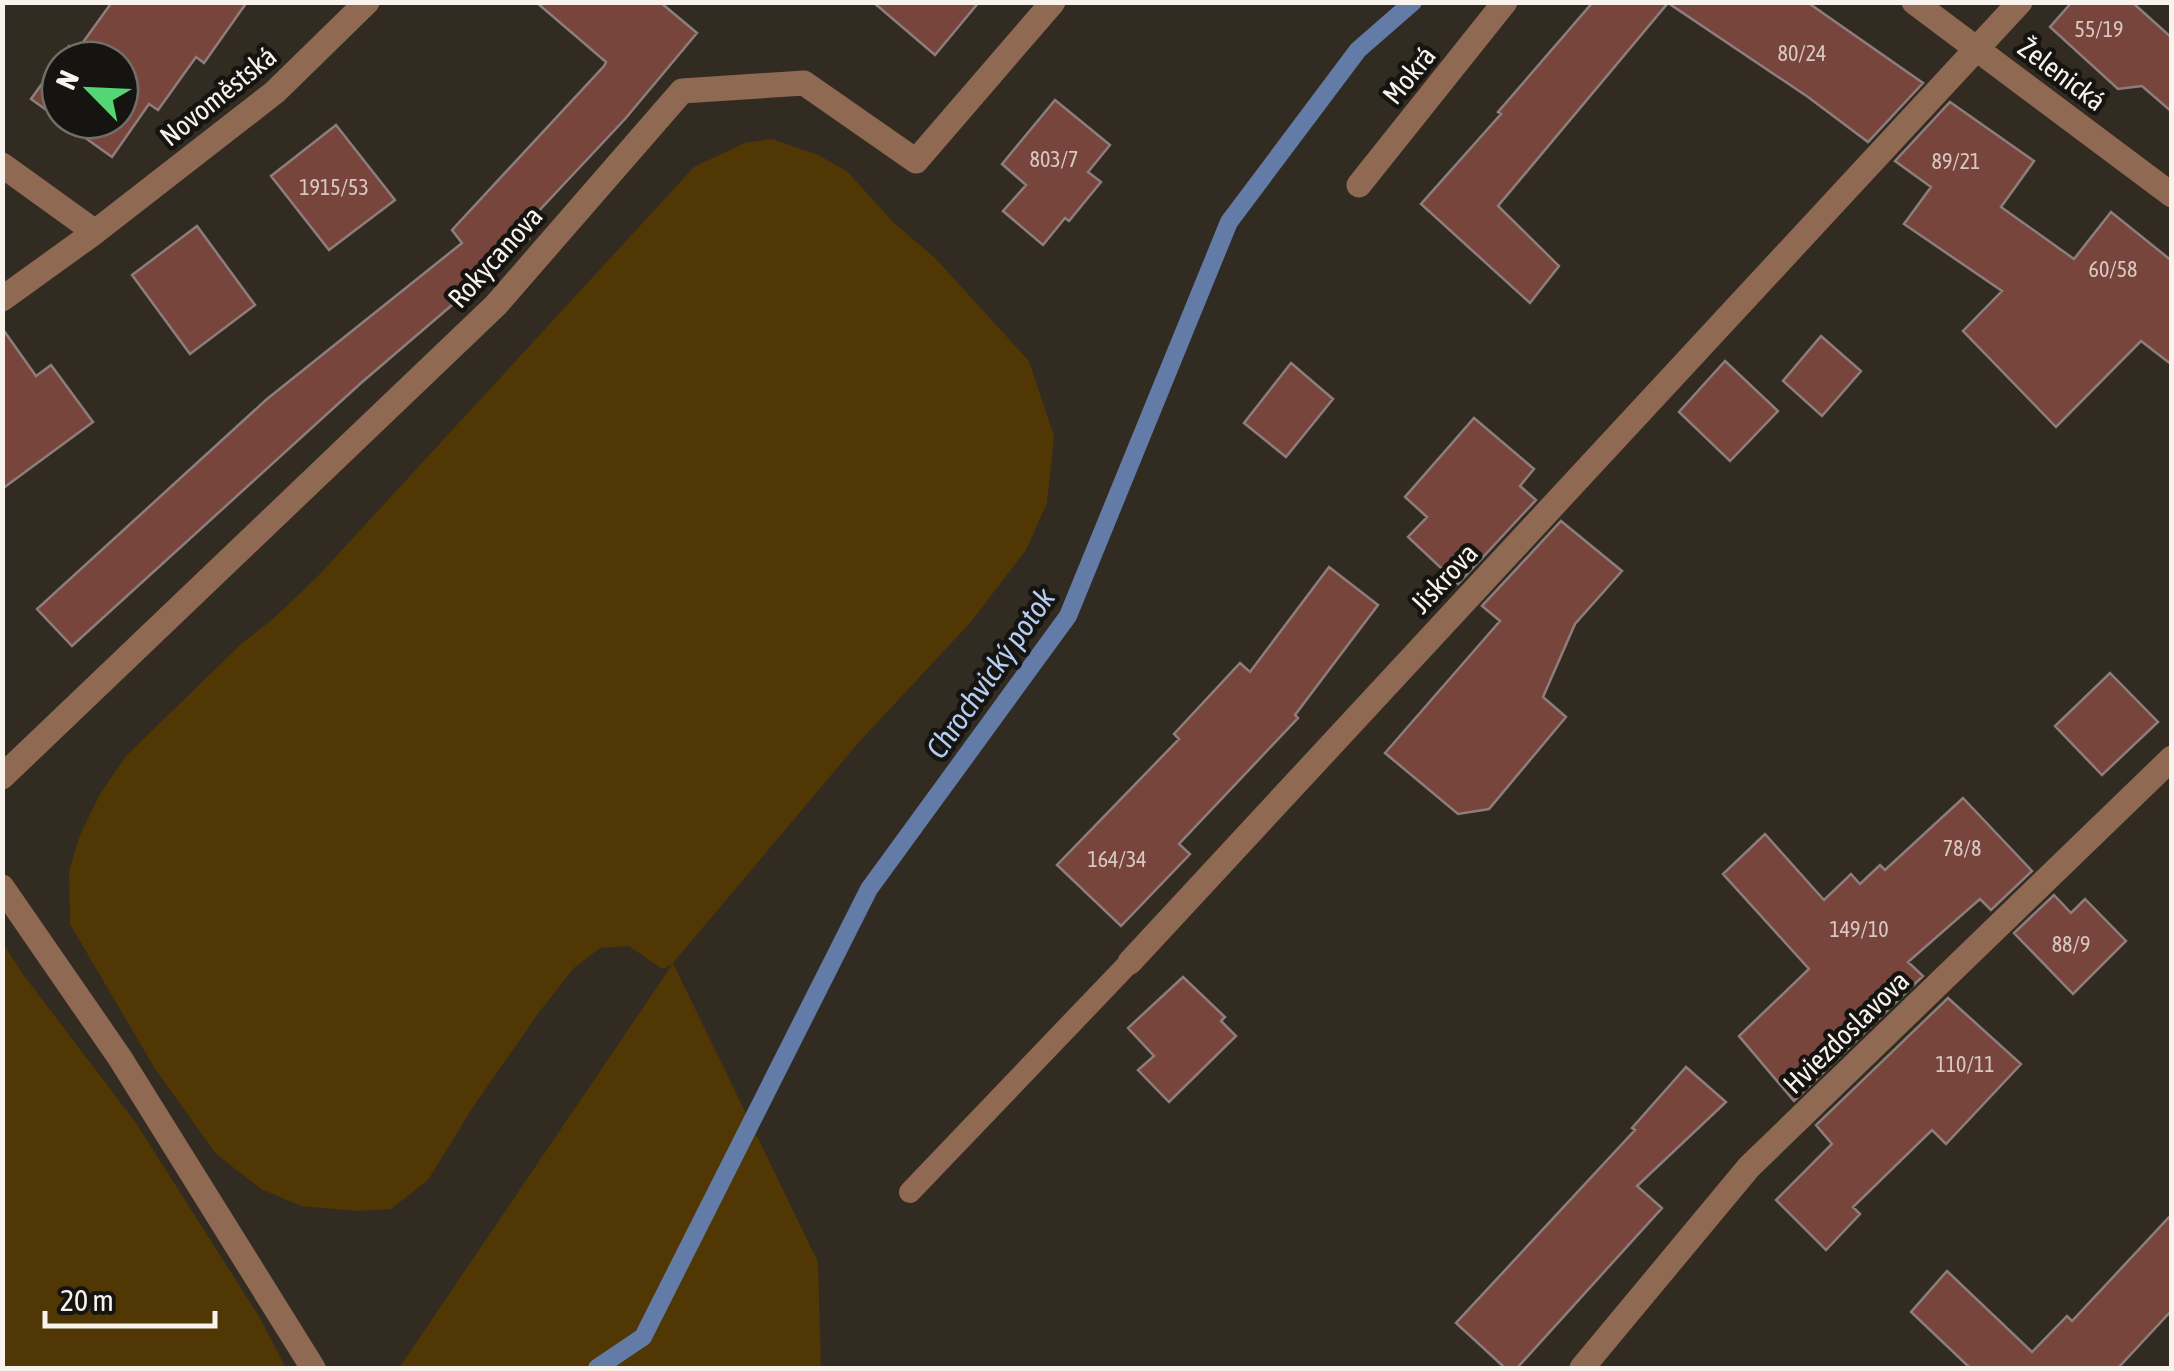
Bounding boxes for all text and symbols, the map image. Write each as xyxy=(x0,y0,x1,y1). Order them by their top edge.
house number: 55/19 xyxy=(2075,16,2123,42)
street label: Želenická xyxy=(2012,31,2112,117)
north arrow xyxy=(40,40,140,140)
street label: Novoměstská xyxy=(154,40,282,152)
street label: Mokrá xyxy=(1376,40,1442,110)
house number: 80/24 xyxy=(1778,40,1826,66)
text: N xyxy=(49,66,85,94)
house number: 803/7 xyxy=(1030,146,1078,172)
house number: 89/21 xyxy=(1932,148,1980,174)
house number: 1915/53 xyxy=(299,174,369,200)
street label: Rokycanova xyxy=(441,200,549,314)
house number: 60/58 xyxy=(2089,256,2137,282)
street label: Jiskrova xyxy=(1404,537,1484,619)
water label: Chrochvický potok xyxy=(919,581,1062,765)
house number: 78/8 xyxy=(1943,835,1981,861)
house number: 164/34 xyxy=(1087,846,1147,872)
house number: 149/10 xyxy=(1829,916,1889,942)
house number: 88/9 xyxy=(2052,931,2090,957)
street label: Hviezdoslavova xyxy=(1777,964,1915,1100)
house number: 110/11 xyxy=(1935,1051,1995,1077)
scale bar xyxy=(45,1266,215,1328)
text: 20 m xyxy=(60,1283,114,1317)

